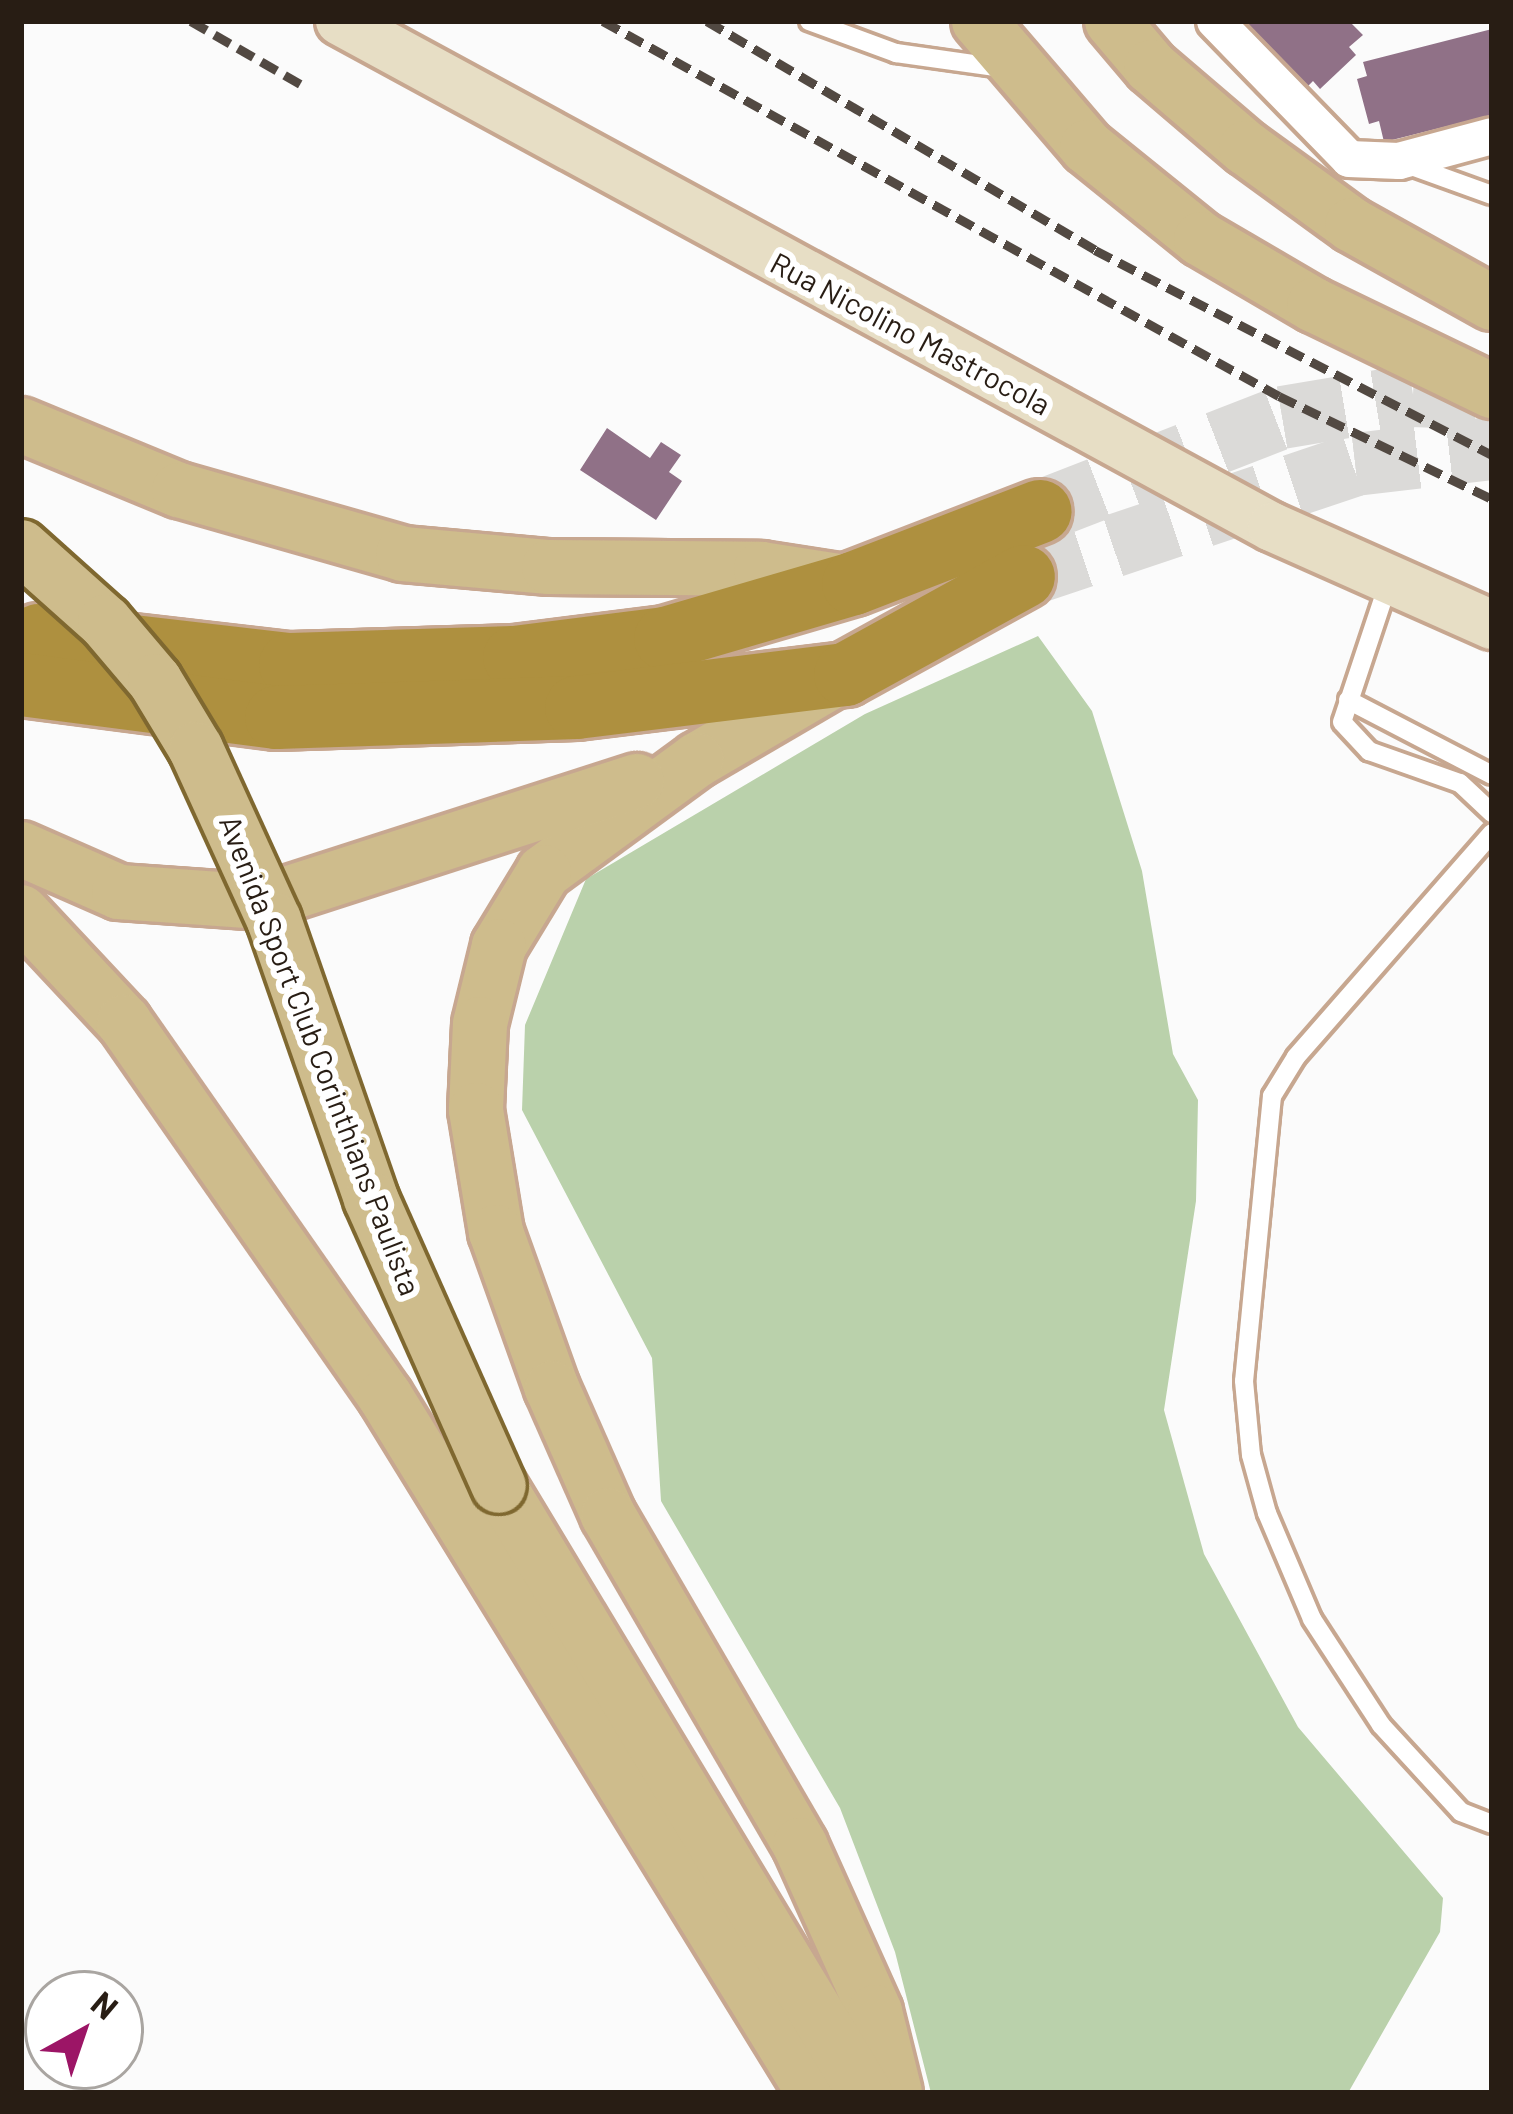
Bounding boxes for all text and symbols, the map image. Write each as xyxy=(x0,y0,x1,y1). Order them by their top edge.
street label: Rua Nicolino Mastrocola xyxy=(765,244,1057,422)
street label: Avenida Sport Club Corinthians Paulista xyxy=(213,810,429,1300)
north arrow xyxy=(24,1970,144,2090)
text: N xyxy=(84,1982,126,2027)

